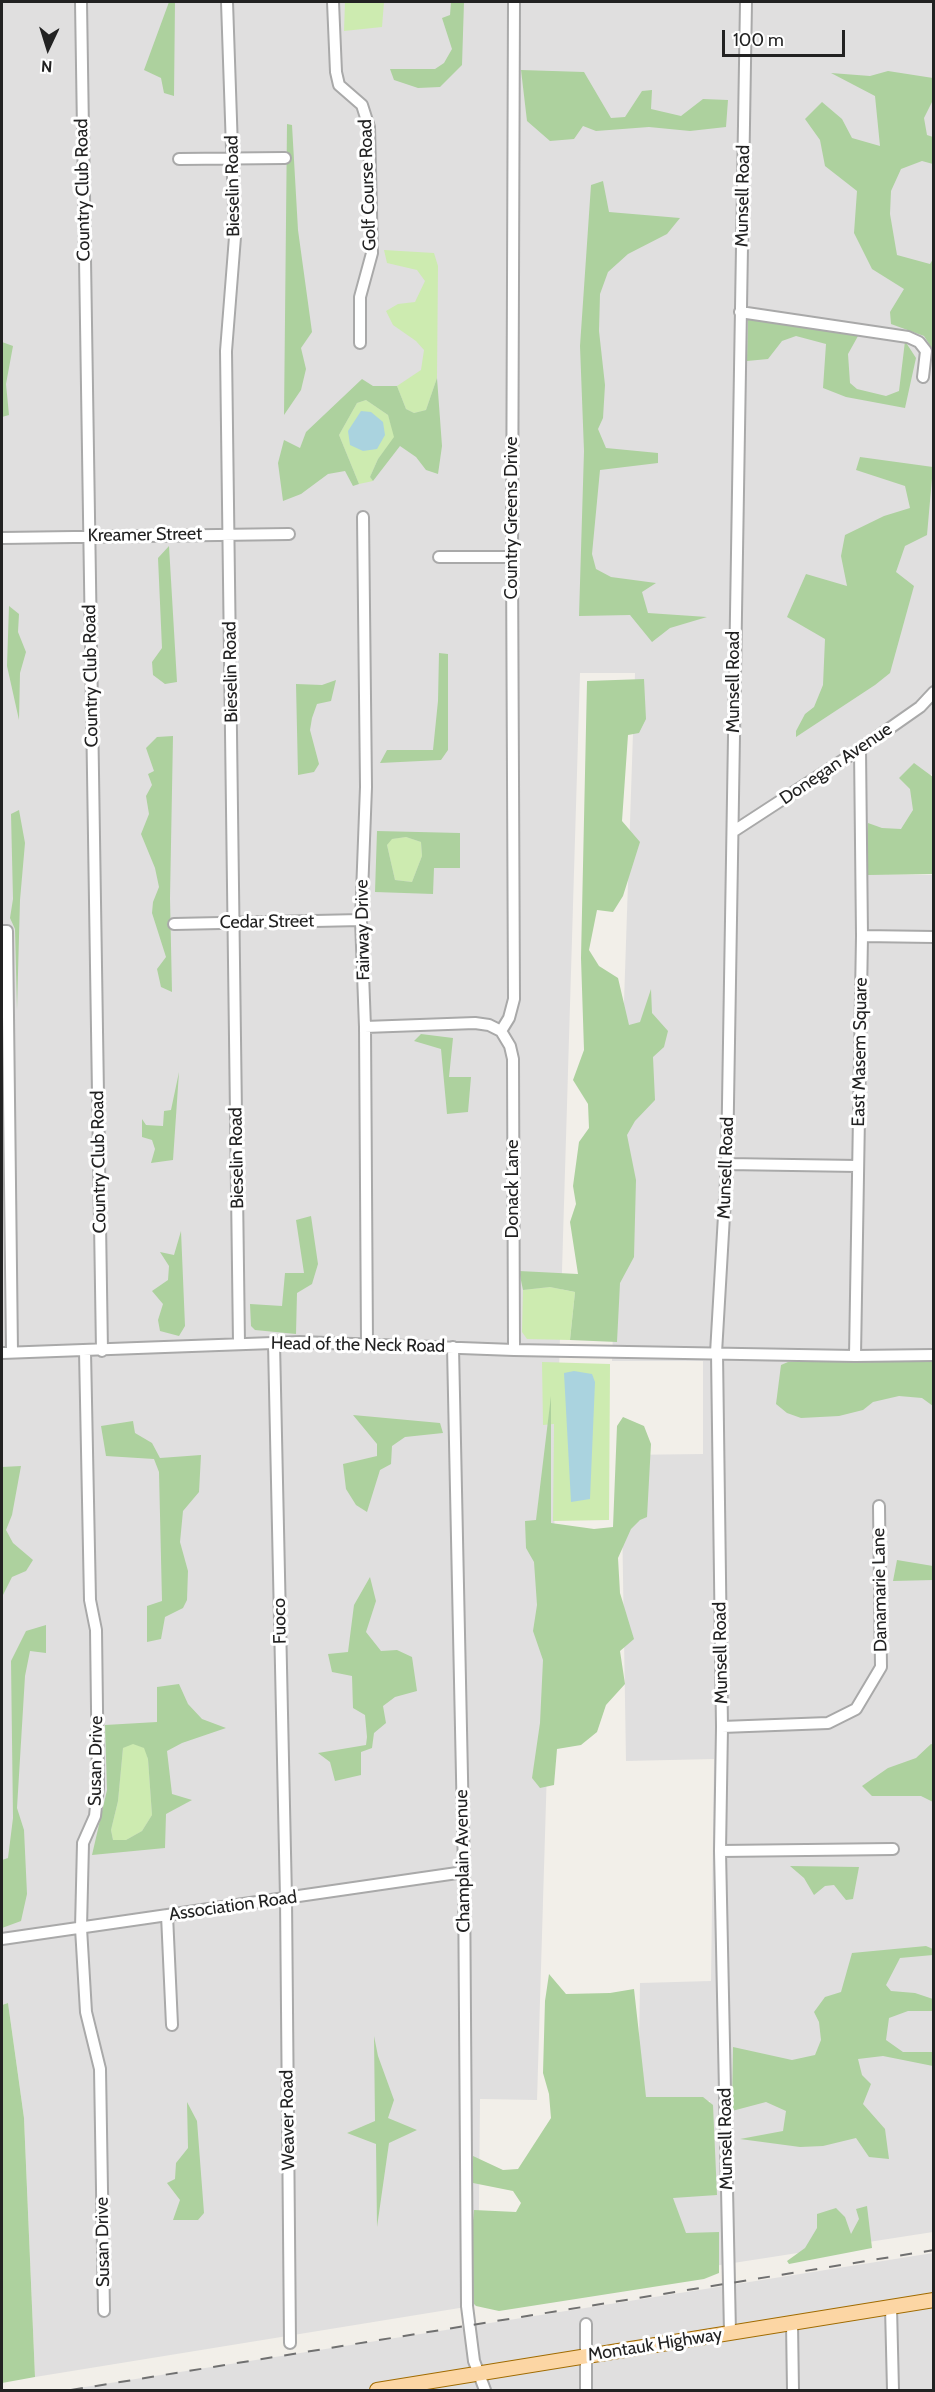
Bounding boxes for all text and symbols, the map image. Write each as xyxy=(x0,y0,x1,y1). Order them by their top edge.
north arrow xyxy=(18,18,78,78)
scale bar xyxy=(725,18,848,56)
text: 100 m xyxy=(733,29,784,51)
text: N xyxy=(40,57,53,76)
street label: Country Club Road xyxy=(71,118,95,262)
street label: Golf Course Road xyxy=(355,119,381,251)
street label: Bieselin Road xyxy=(221,135,245,237)
street label: Munsell Road xyxy=(731,145,755,247)
street label: Country Greens Drive xyxy=(501,437,523,599)
street label: Kreamer Street xyxy=(88,523,202,547)
street label: Country Club Road xyxy=(79,604,103,748)
street label: Bieselin Road xyxy=(219,621,243,723)
street label: Munsell Road xyxy=(723,631,745,733)
street label: Donegan Avenue xyxy=(776,718,896,810)
street label: Fairway Drive xyxy=(351,879,375,981)
street label: Cedar Street xyxy=(219,910,315,934)
street label: East Masem Square xyxy=(848,977,872,1127)
street label: Country Club Road xyxy=(87,1090,111,1234)
street label: Bieselin Road xyxy=(225,1107,249,1209)
street label: Munsell Road xyxy=(713,1117,739,1219)
street label: Donack Lane xyxy=(502,1140,524,1238)
street label: Head of the Neck Road xyxy=(271,1333,445,1357)
street label: Danamarie Lane xyxy=(868,1528,892,1652)
street label: Fuoco xyxy=(269,1598,291,1644)
street label: Munsell Road xyxy=(709,1602,733,1704)
street label: Susan Drive xyxy=(84,1716,108,1806)
street label: Champlain Avenue xyxy=(451,1789,475,1933)
street label: Association Road xyxy=(167,1886,299,1926)
street label: Weaver Road xyxy=(276,2070,300,2170)
street label: Munsell Road xyxy=(714,2088,738,2190)
street label: Susan Drive xyxy=(91,2197,115,2287)
street label: Montauk Highway xyxy=(586,2324,724,2366)

